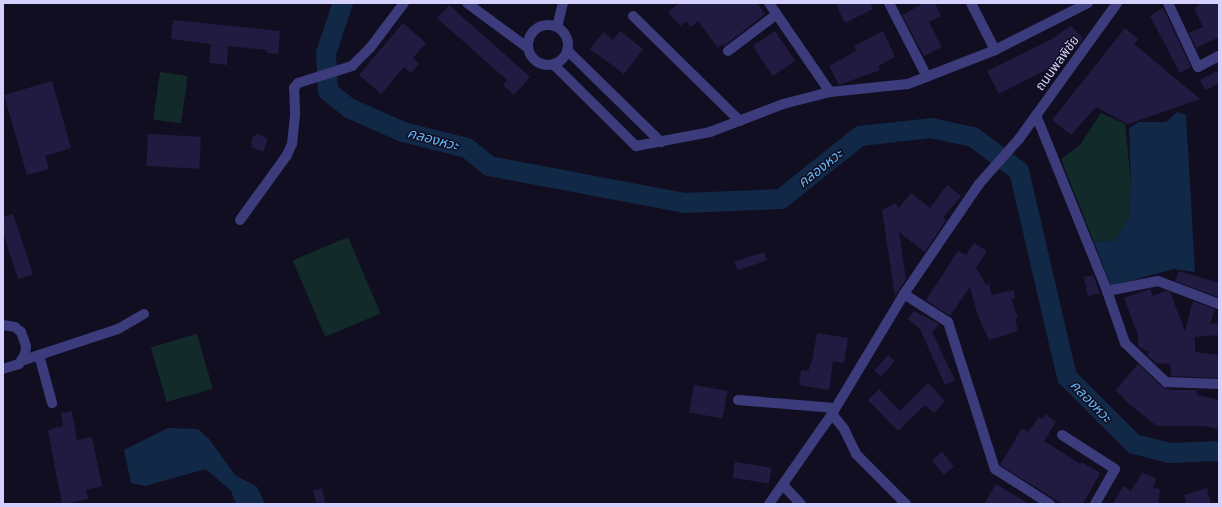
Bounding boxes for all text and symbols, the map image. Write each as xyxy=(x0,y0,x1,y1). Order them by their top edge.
street label: ถนนพลพิชัย xyxy=(1032,32,1082,94)
water label: คลองหวะ xyxy=(406,124,460,154)
water label: คลองหวะ xyxy=(794,145,846,191)
water label: คลองหวะ xyxy=(1067,376,1115,426)

